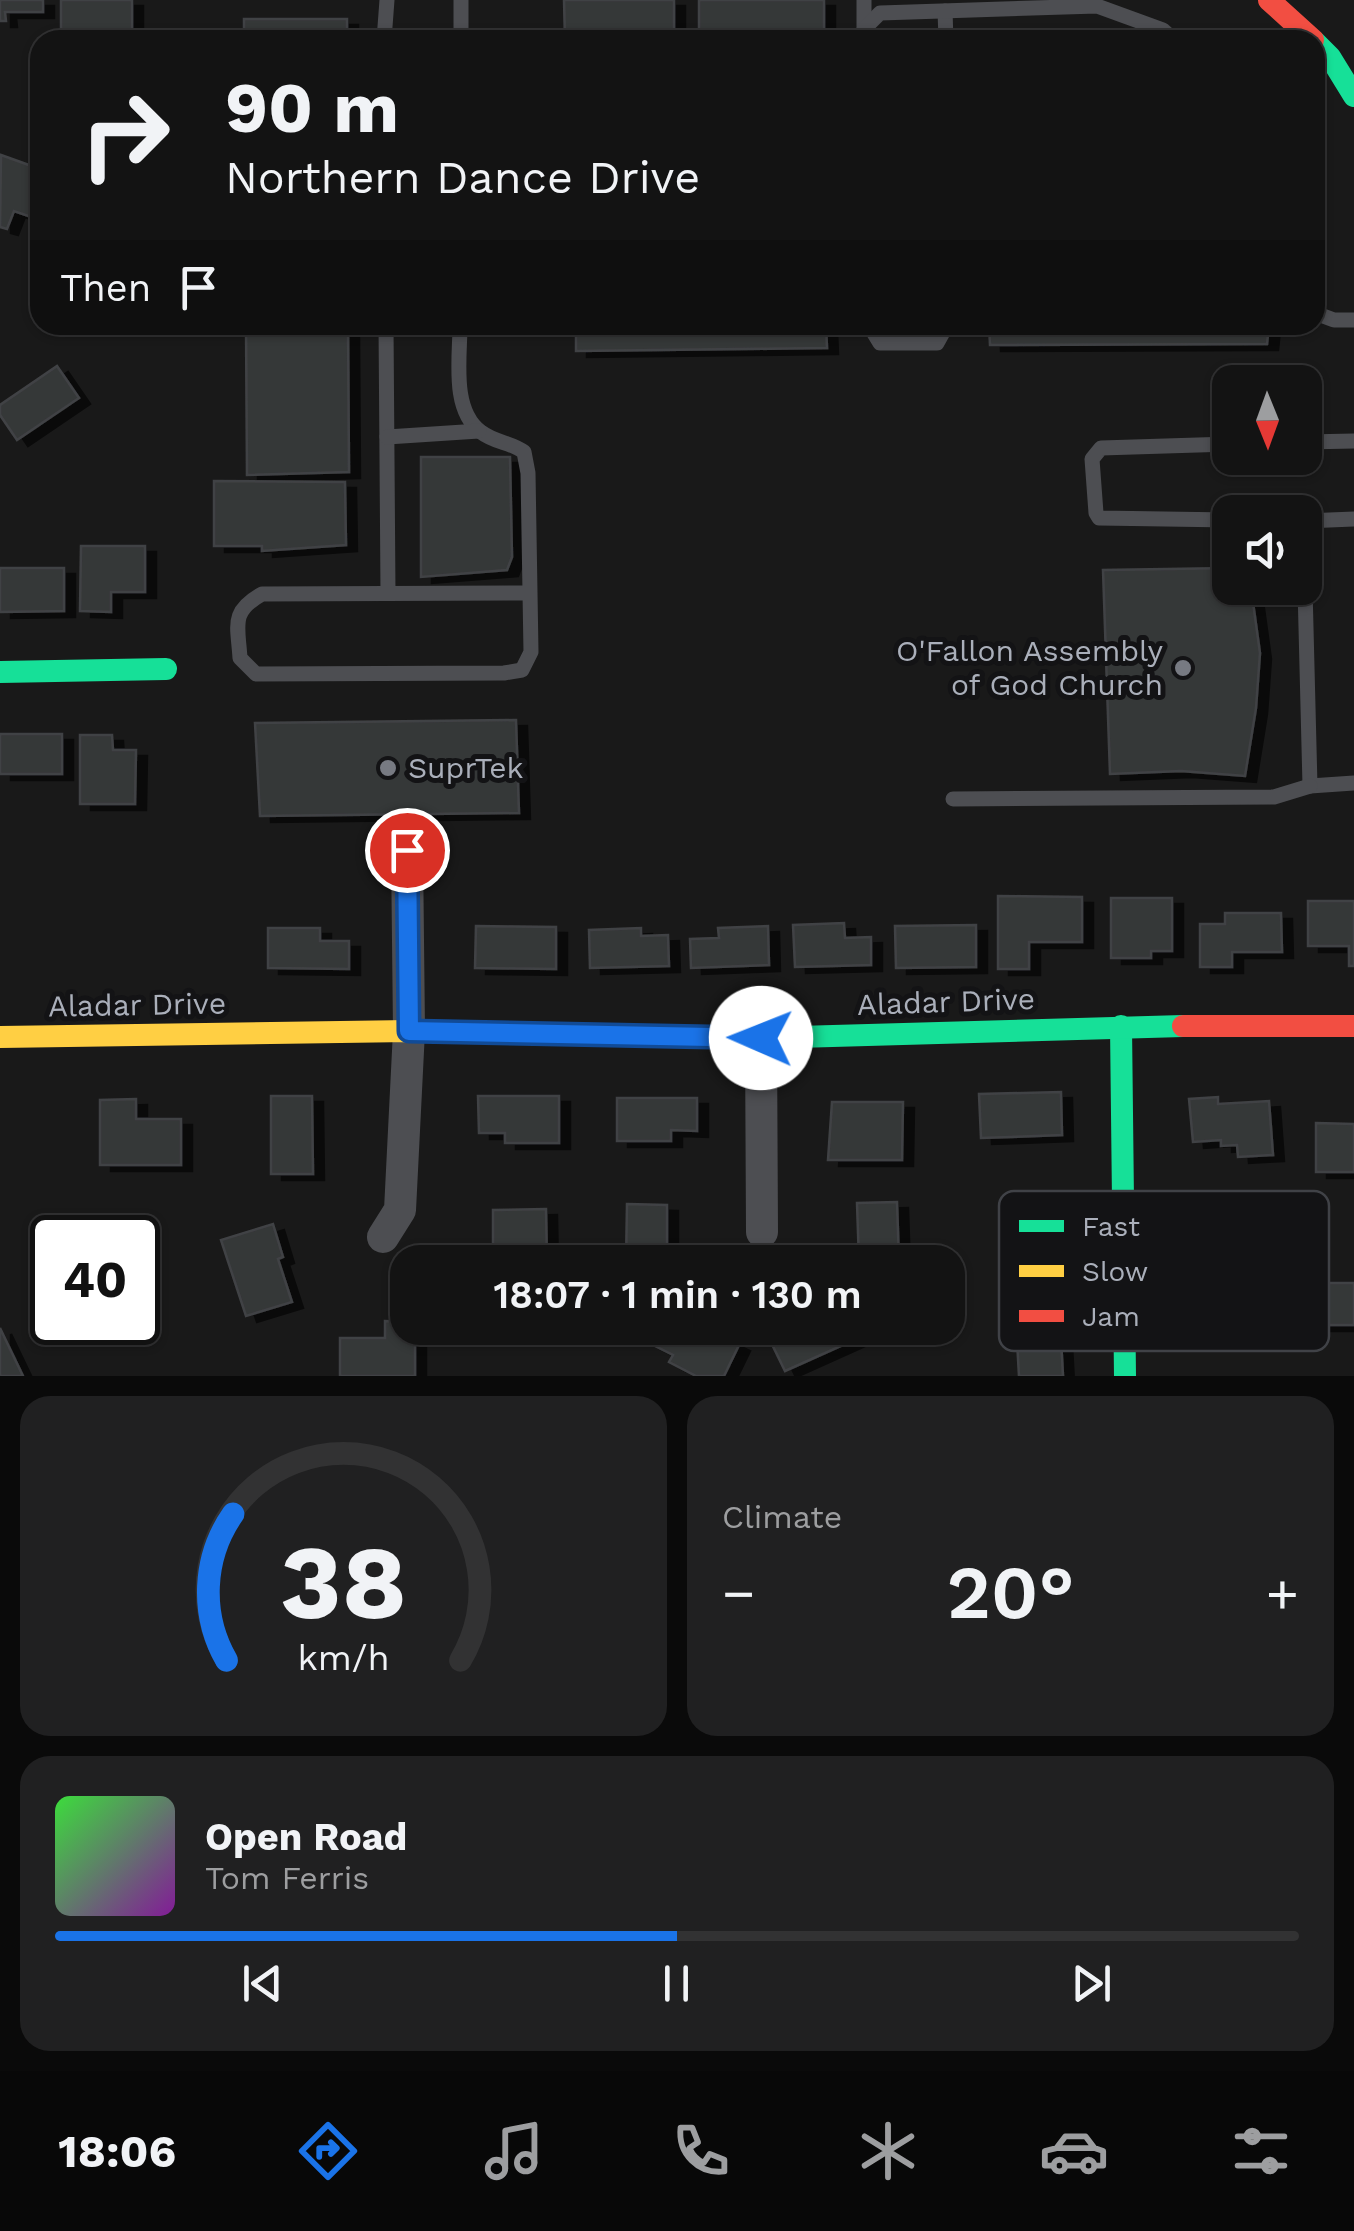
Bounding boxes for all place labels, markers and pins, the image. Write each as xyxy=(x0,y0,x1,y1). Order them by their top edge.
place label: O'Fallon Assembly of God Church xyxy=(896,633,1164,702)
marker: O'Fallon Assembly of God Church xyxy=(1172,657,1194,679)
place label: SuprTek xyxy=(408,750,524,785)
marker: SuprTek xyxy=(377,757,399,779)
pin xyxy=(365,808,450,893)

